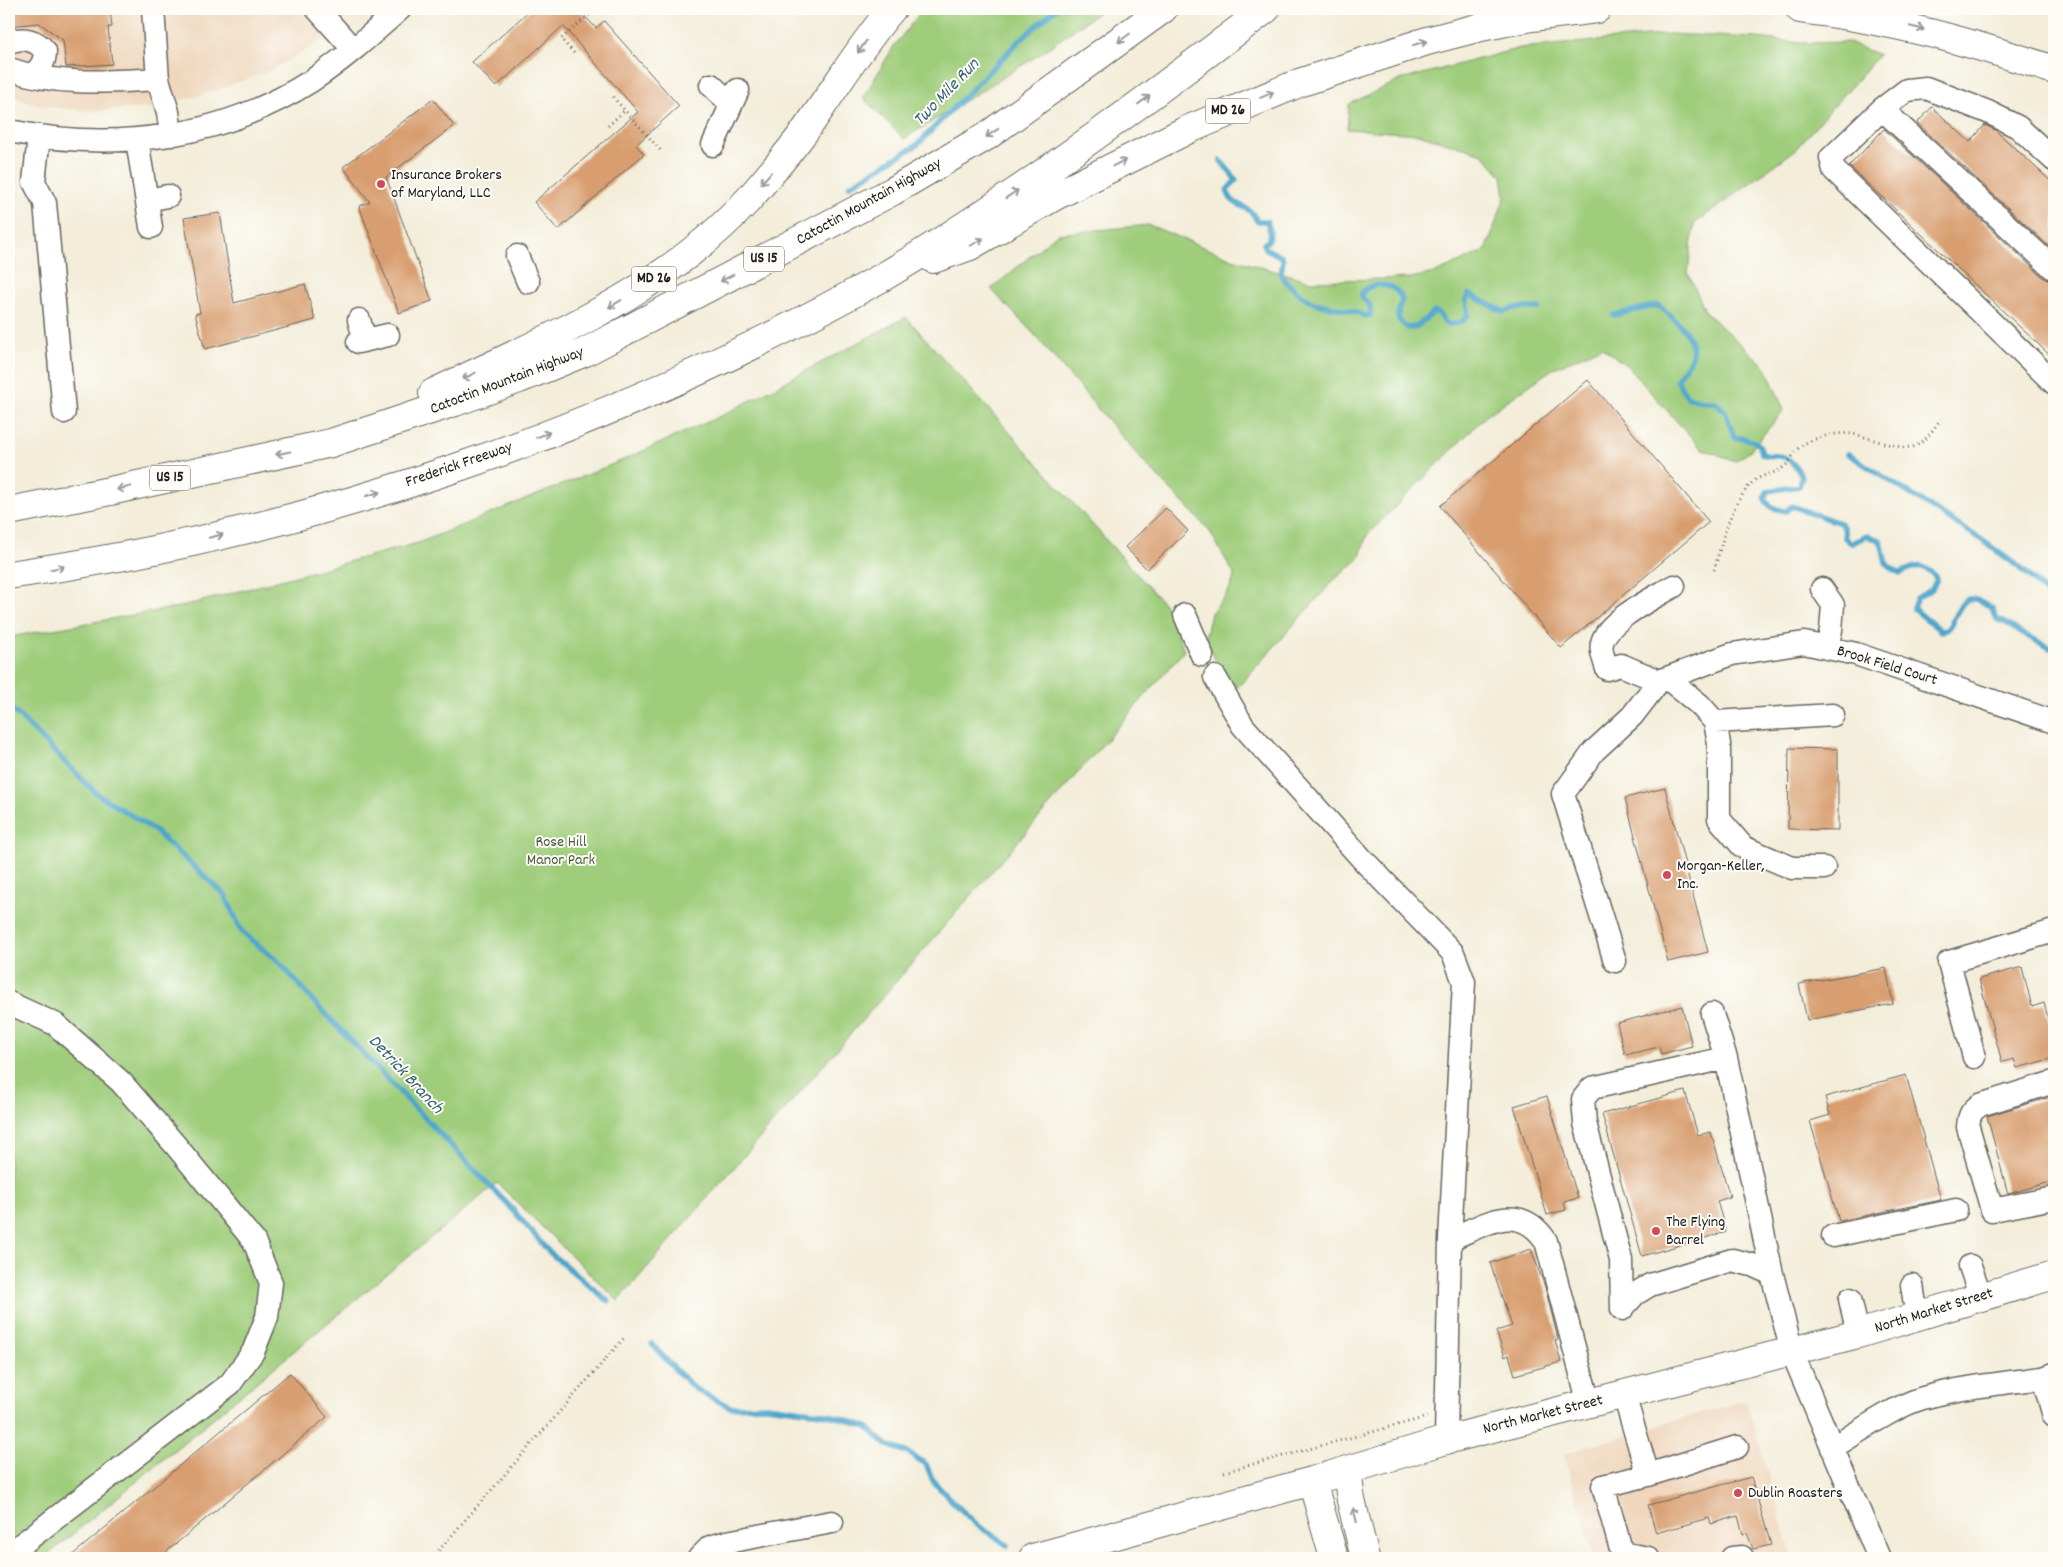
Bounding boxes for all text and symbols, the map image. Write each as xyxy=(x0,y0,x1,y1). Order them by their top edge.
one-way arrow xyxy=(1909,24,1925,33)
one-way arrow xyxy=(1117,33,1131,43)
one-way arrow xyxy=(1412,37,1428,47)
one-way arrow xyxy=(857,40,867,54)
water label: Two Mile Run xyxy=(908,53,986,133)
one-way arrow xyxy=(1258,90,1274,99)
one-way arrow xyxy=(1137,95,1150,106)
road number: MD 26 xyxy=(1206,98,1250,124)
one-way arrow xyxy=(985,127,999,138)
street label: Catoctin Mountain Highway xyxy=(792,152,946,251)
one-way arrow xyxy=(1111,158,1126,167)
place label: Insurance Brokers of Maryland, LLC xyxy=(391,164,502,205)
one-way arrow xyxy=(760,172,772,185)
marker: Insurance Brokers of Maryland, LLC xyxy=(375,178,387,190)
one-way arrow xyxy=(1004,189,1018,199)
one-way arrow xyxy=(969,236,983,246)
road number: US 15 xyxy=(744,246,784,272)
road number: MD 26 xyxy=(632,266,676,292)
one-way arrow xyxy=(720,274,735,283)
one-way arrow xyxy=(608,299,622,309)
street label: Catoctin Mountain Highway xyxy=(427,341,588,421)
one-way arrow xyxy=(462,371,477,381)
one-way arrow xyxy=(535,430,550,439)
street label: Frederick Freeway xyxy=(402,436,516,494)
one-way arrow xyxy=(275,449,291,458)
road number: US 15 xyxy=(150,466,190,490)
one-way arrow xyxy=(117,484,133,493)
one-way arrow xyxy=(365,488,381,498)
one-way arrow xyxy=(208,530,224,540)
one-way arrow xyxy=(49,562,65,572)
street label: Brook Field Court xyxy=(1834,640,1940,692)
park label: Rose Hill Manor Park xyxy=(527,831,595,872)
place label: Morgan-Keller, Inc. xyxy=(1677,855,1765,896)
marker: Morgan-Keller, Inc. xyxy=(1661,869,1673,881)
water label: Detrick Branch xyxy=(362,1030,449,1121)
place label: The Flying Barrel xyxy=(1666,1211,1725,1252)
marker: The Flying Barrel xyxy=(1650,1225,1662,1237)
street label: North Market Street xyxy=(1872,1282,1996,1340)
street label: North Market Street xyxy=(1481,1389,1605,1441)
place label: Dublin Roasters xyxy=(1748,1482,1843,1505)
marker: Dublin Roasters xyxy=(1732,1487,1744,1499)
one-way arrow xyxy=(1349,1507,1359,1523)

